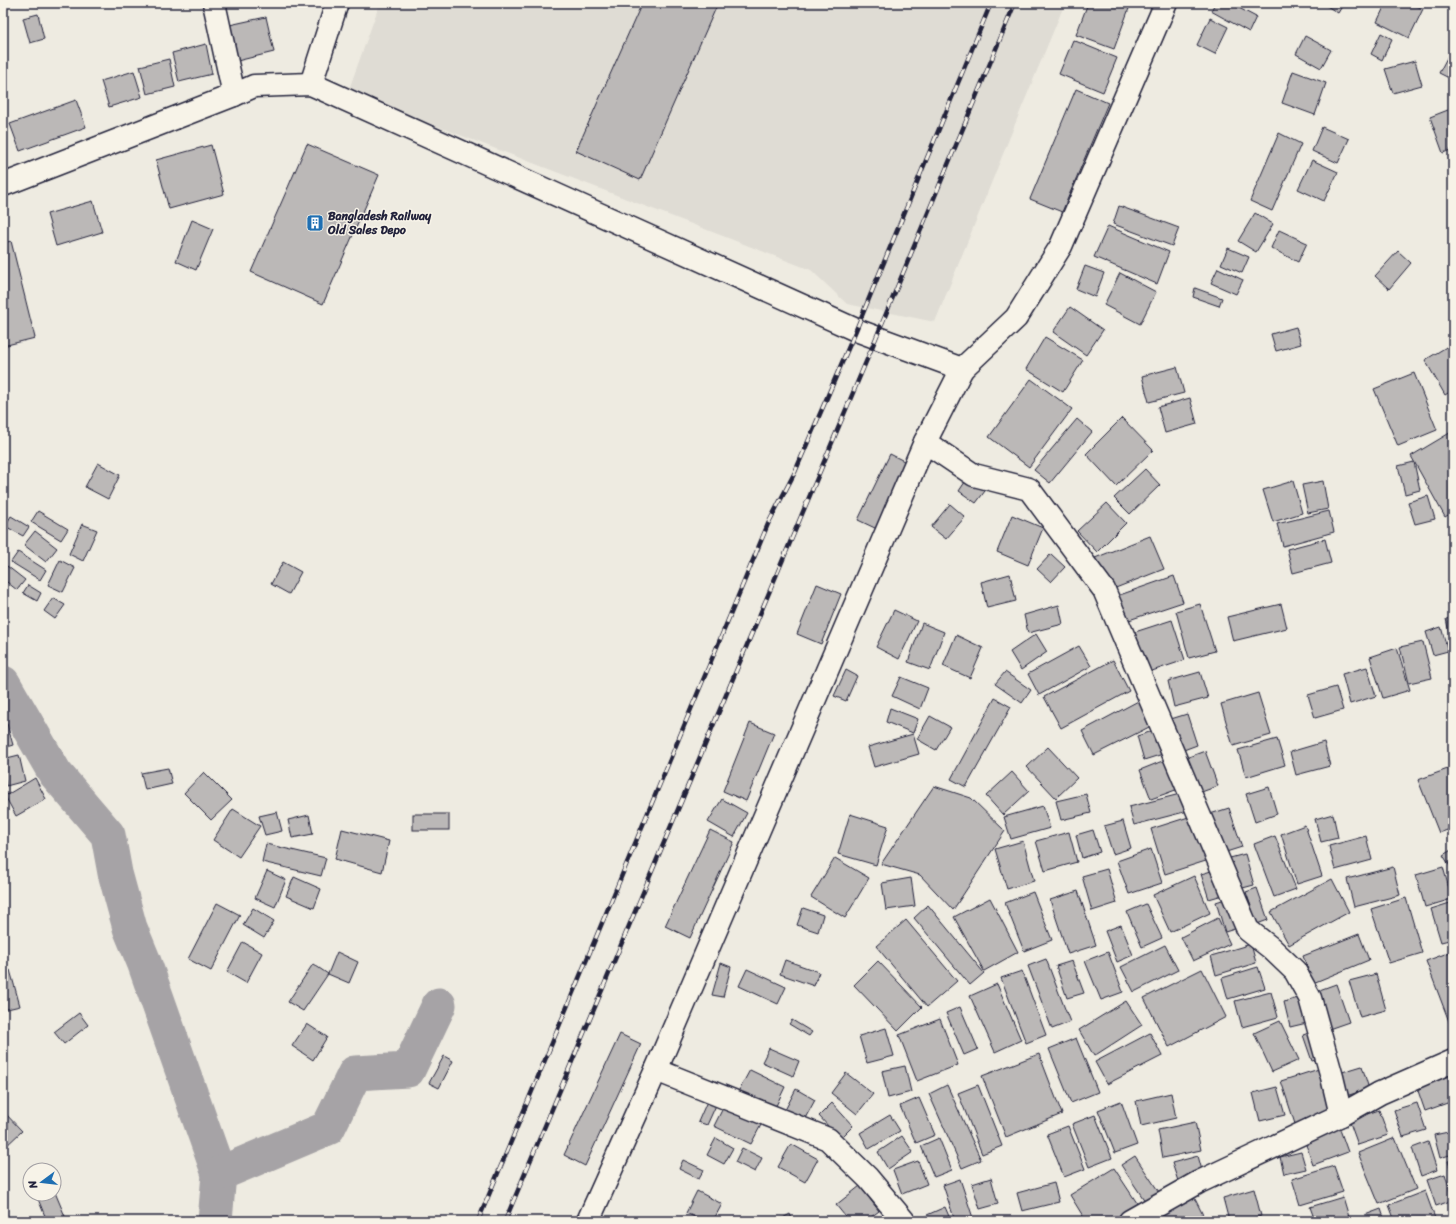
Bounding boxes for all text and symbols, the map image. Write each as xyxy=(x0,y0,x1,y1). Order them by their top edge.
place label: Bangladesh Railway Old Sales Depo xyxy=(327,205,432,241)
building icon: Bangladesh Railway Old Sales Depo xyxy=(305,213,325,233)
north arrow xyxy=(22,1162,62,1202)
text: N xyxy=(23,1178,43,1192)

